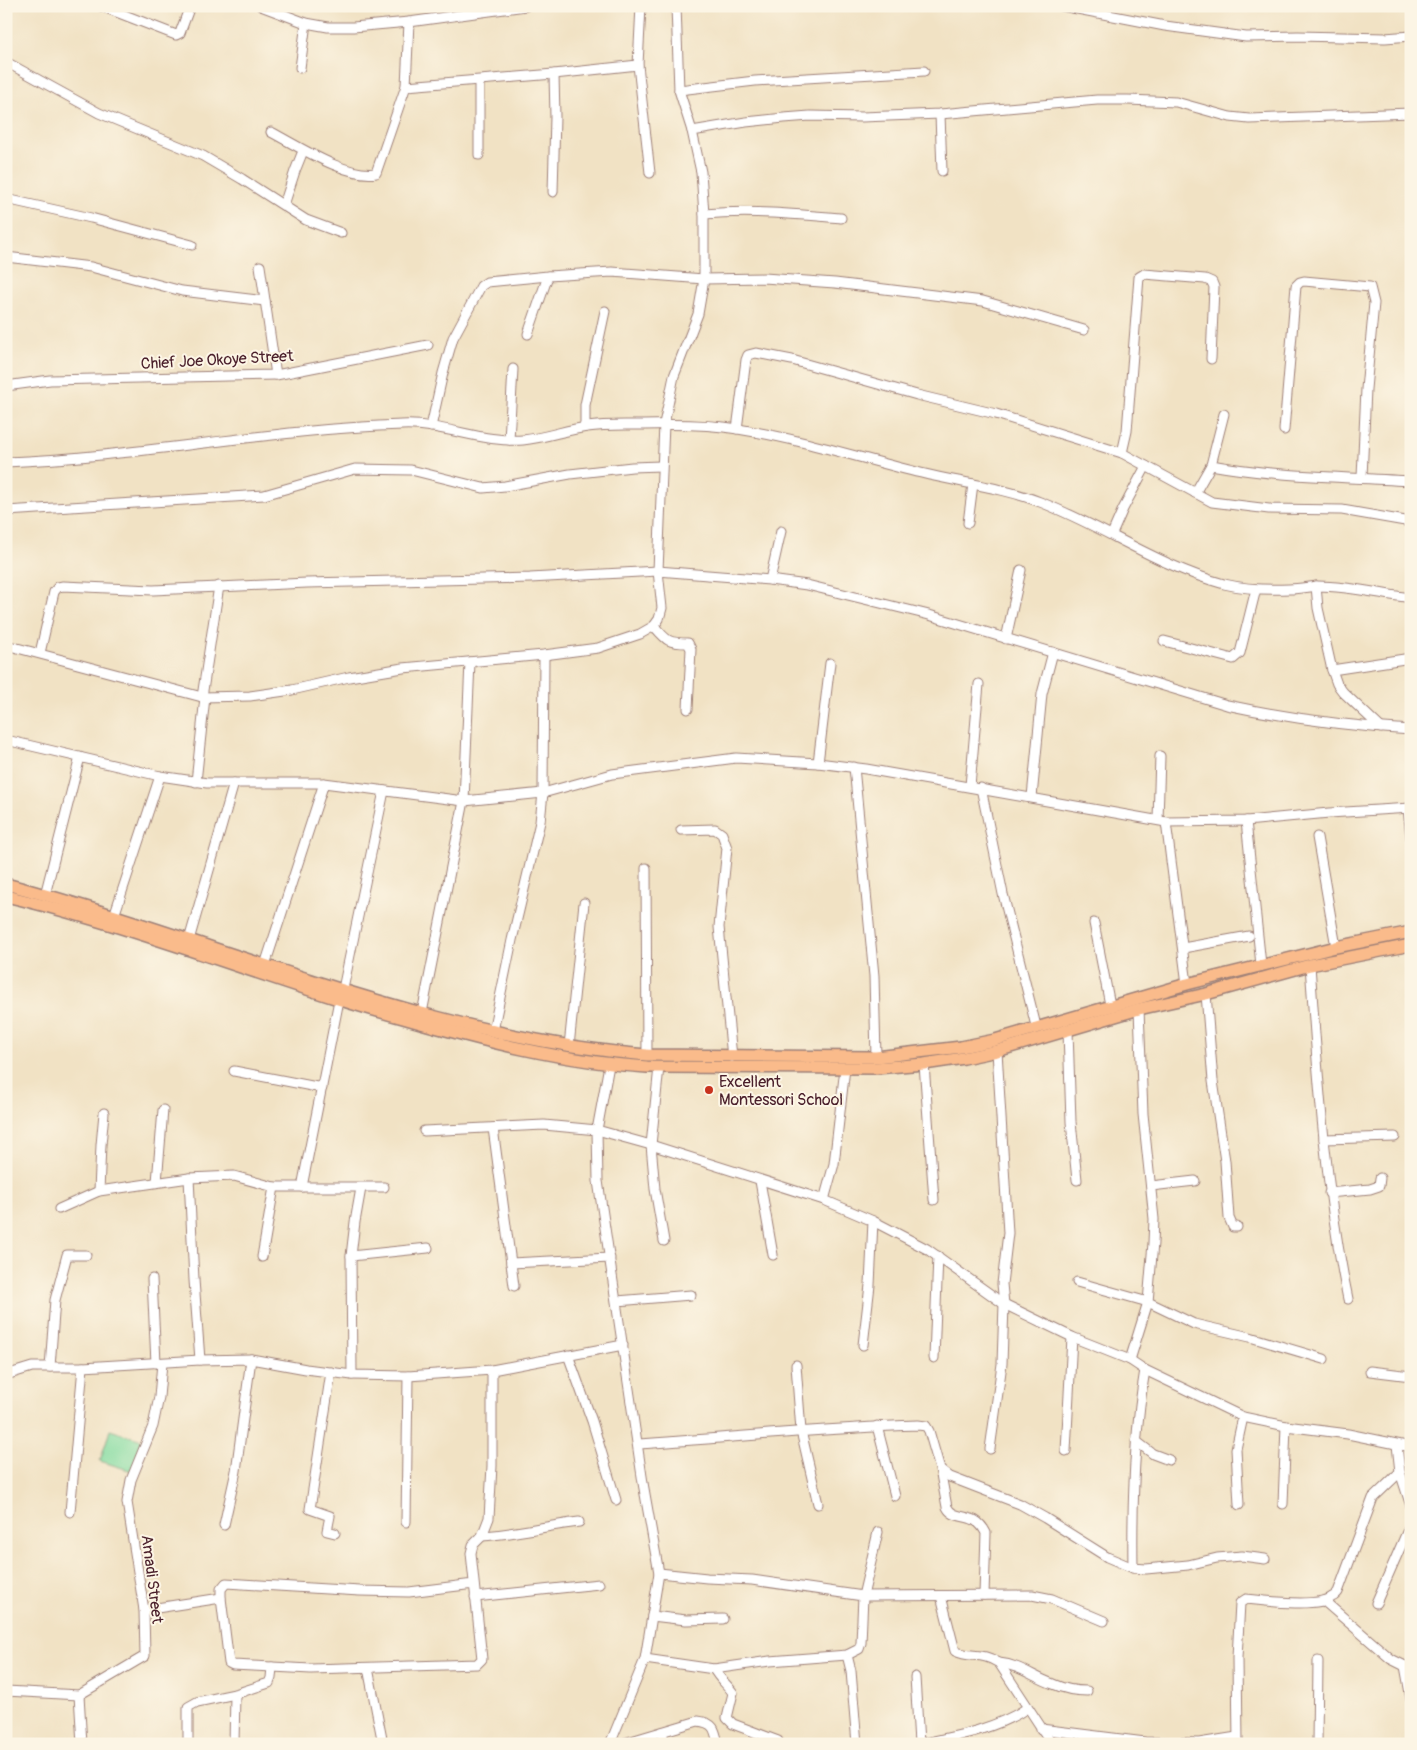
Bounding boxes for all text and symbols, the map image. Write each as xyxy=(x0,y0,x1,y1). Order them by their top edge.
street label: Chief Joe Okoye Street xyxy=(140,346,294,374)
place label: Excellent Montessori School xyxy=(719,1072,843,1110)
marker: Excellent Montessori School xyxy=(703,1084,715,1096)
street label: Amadi Street xyxy=(137,1534,167,1625)

